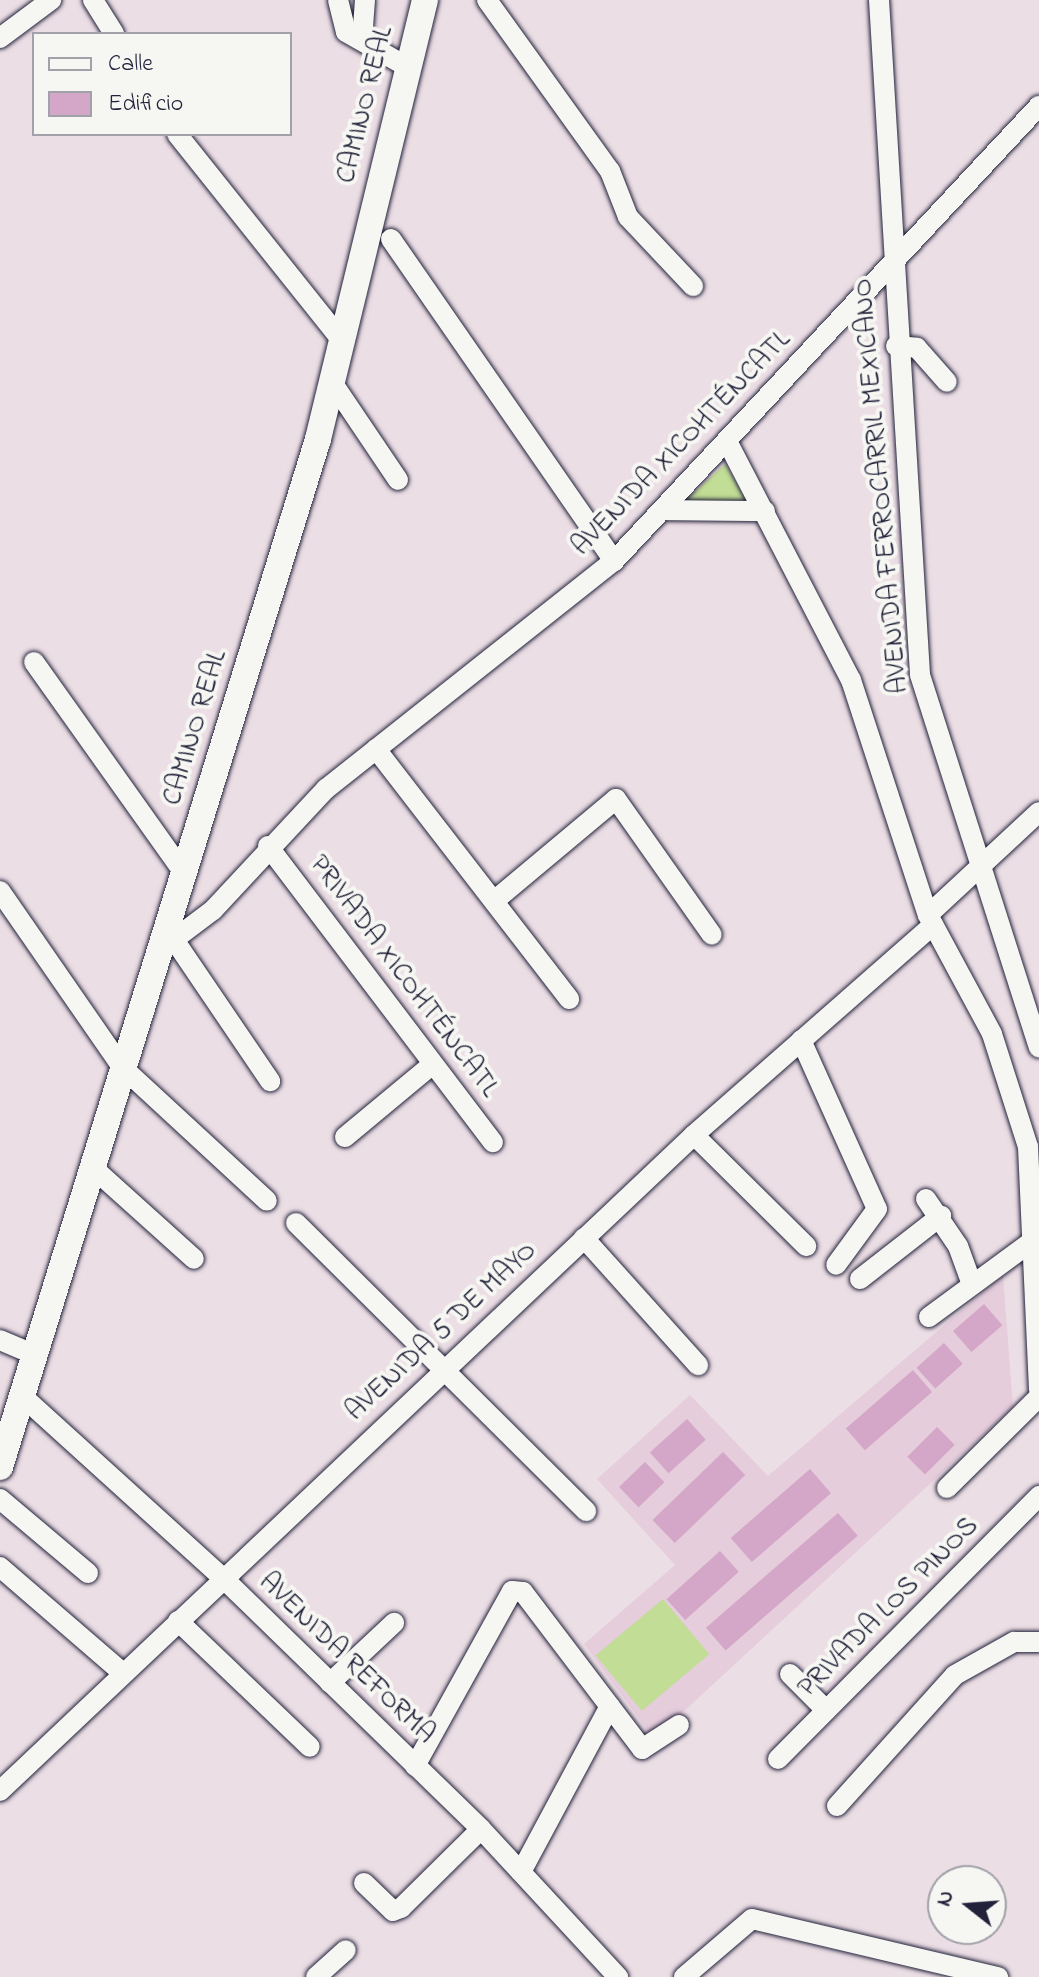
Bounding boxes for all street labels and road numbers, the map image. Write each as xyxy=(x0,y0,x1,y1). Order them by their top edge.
street label: CAMINO REAL xyxy=(330,23,402,187)
street label: AVENIDA FERROCARRIL MEXICANO xyxy=(847,277,917,695)
street label: AVENIDA XICOHTÉNCATL xyxy=(566,324,798,564)
street label: CAMINO REAL xyxy=(156,646,236,810)
street label: PRIVADA XICOHTÉNCATL xyxy=(301,849,505,1105)
street label: AVENIDA 5 DE MAYO xyxy=(340,1235,544,1429)
street label: PRIVADA LOS PINOS xyxy=(792,1511,986,1705)
street label: AVENIDA REFORMA xyxy=(251,1566,441,1752)

